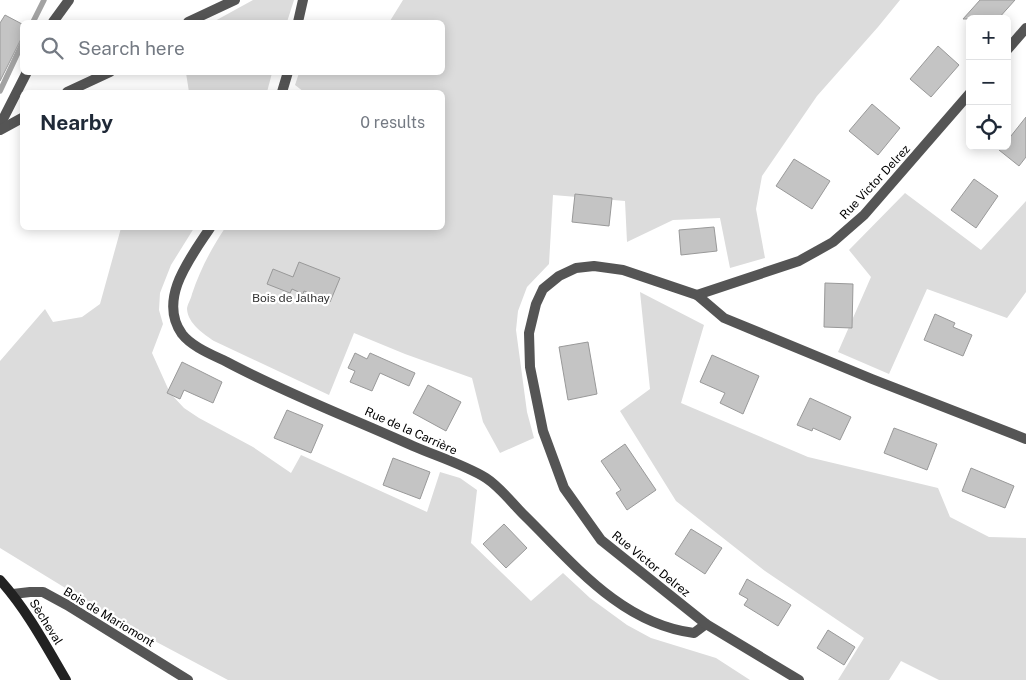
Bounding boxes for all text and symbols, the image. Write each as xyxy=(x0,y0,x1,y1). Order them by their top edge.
map controls xyxy=(966,15,1011,150)
button: + xyxy=(966,15,1011,60)
search box xyxy=(20,20,445,75)
icon: search xyxy=(38,34,66,62)
text: Search here xyxy=(78,37,185,59)
button: − xyxy=(966,60,1011,105)
button: locate xyxy=(966,105,1011,150)
text: Nearby xyxy=(40,110,113,135)
text: 0 results xyxy=(360,113,425,132)
street label: Rue Victor Delrez xyxy=(837,142,913,222)
park label: Bois de Jalhay xyxy=(252,291,331,305)
street label: Rue de la Carrière xyxy=(363,404,460,458)
street label: Rue Victor Delrez xyxy=(609,528,693,600)
street label: Bois de Mariomont xyxy=(61,584,157,650)
street label: Sècheval xyxy=(27,597,66,648)

